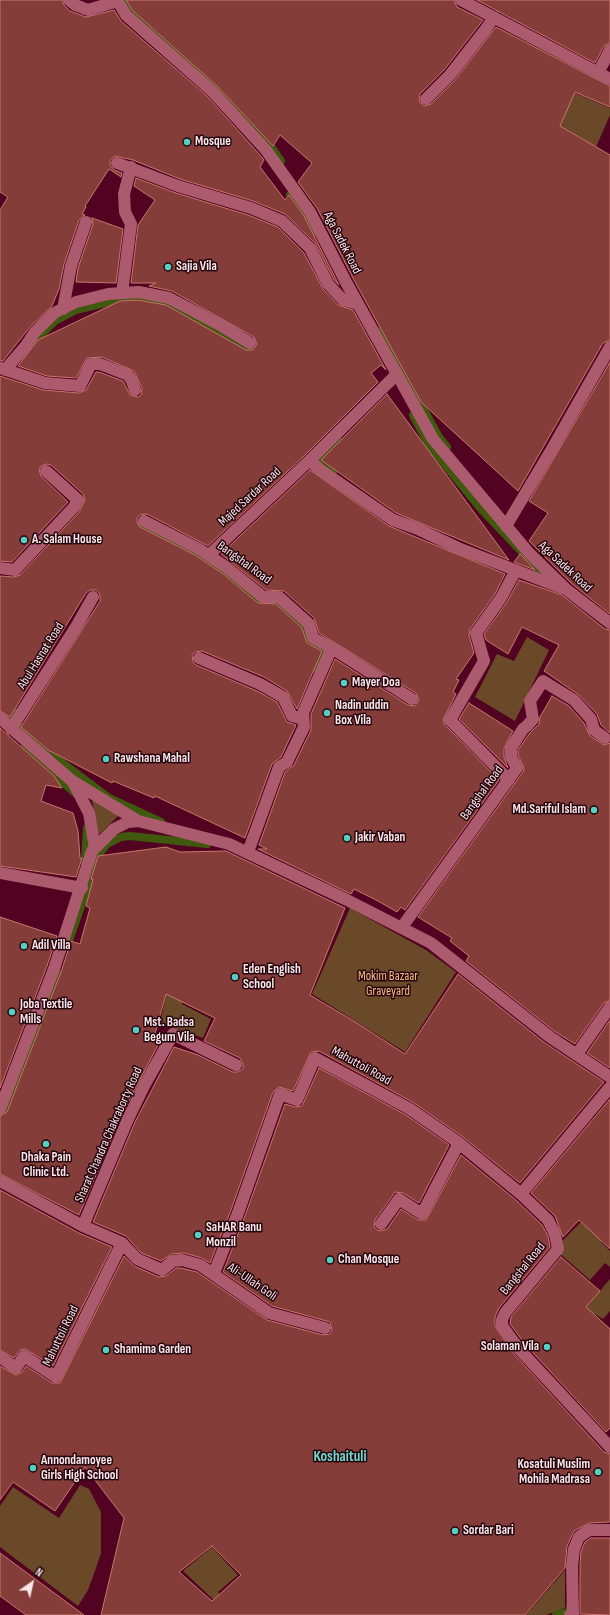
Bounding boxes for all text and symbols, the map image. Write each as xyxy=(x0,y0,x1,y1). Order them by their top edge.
place label: Mosque xyxy=(195,134,231,150)
marker: Mosque xyxy=(182,137,192,147)
street label: Aga Sadek Road xyxy=(320,209,364,277)
place label: Sajia Vila xyxy=(176,259,217,275)
marker: Sajia Vila xyxy=(163,262,173,272)
street label: Majed Sardar Road xyxy=(216,464,284,530)
place label: A. Salam House xyxy=(32,532,102,548)
marker: A. Salam House xyxy=(19,535,29,545)
street label: Bangshal Road xyxy=(214,538,274,588)
street label: Aga Sadek Road xyxy=(535,538,595,596)
street label: Abul Hasnat Road xyxy=(14,620,68,692)
place label: Mayer Doa xyxy=(352,675,400,691)
marker: Mayer Doa xyxy=(339,678,349,688)
place label: Nadin uddin Box Vila xyxy=(335,698,389,729)
marker: Nadin uddin Box Vila xyxy=(322,708,332,718)
place label: Rawshana Mahal xyxy=(114,751,190,767)
marker: Rawshana Mahal xyxy=(101,754,111,764)
street label: Bangshal Road xyxy=(457,763,507,823)
place label: Md.Sariful Islam xyxy=(512,802,586,818)
marker: Md.Sariful Islam xyxy=(589,805,599,815)
place label: Jakir Vaban xyxy=(355,830,405,846)
marker: Jakir Vaban xyxy=(342,833,352,843)
place label: Adil Villa xyxy=(32,938,71,954)
marker: Adil Villa xyxy=(19,941,29,951)
place label: Eden English School xyxy=(243,962,301,993)
park label: Mokim Bazaar Graveyard xyxy=(358,969,418,1000)
marker: Eden English School xyxy=(230,972,240,982)
place label: Joba Textile Mills xyxy=(20,997,72,1028)
marker: Joba Textile Mills xyxy=(7,1007,17,1017)
place label: Mst. Badsa Begum Vila xyxy=(144,1015,195,1046)
marker: Mst. Badsa Begum Vila xyxy=(131,1025,141,1035)
street label: Mahuttoli Road xyxy=(328,1043,394,1089)
street label: Sharat Chandra Chakraborty Road xyxy=(72,1065,146,1205)
marker: Dhaka Pain Clinic Ltd. xyxy=(41,1139,51,1149)
place label: Dhaka Pain Clinic Ltd. xyxy=(21,1150,71,1181)
place label: SaHAR Banu Monzil xyxy=(206,1220,262,1251)
marker: SaHAR Banu Monzil xyxy=(193,1230,203,1240)
street label: Bangshal Road xyxy=(497,1240,549,1298)
place label: Chan Mosque xyxy=(338,1252,399,1268)
marker: Chan Mosque xyxy=(325,1255,335,1265)
street label: Ali-Ullah Goli xyxy=(224,1260,280,1304)
street label: Mahuttoli Road xyxy=(40,1303,82,1369)
place label: Solaman Vila xyxy=(481,1339,539,1355)
place label: Shamima Garden xyxy=(114,1342,191,1358)
marker: Solaman Vila xyxy=(542,1342,552,1352)
marker: Shamima Garden xyxy=(101,1345,111,1355)
district label: Koshaituli xyxy=(313,1448,367,1466)
place label: Annondamoyee Girls High School xyxy=(41,1453,118,1484)
place label: Kosatuli Muslim Mohila Madrasa xyxy=(517,1457,590,1488)
marker: Annondamoyee Girls High School xyxy=(28,1463,38,1473)
marker: Kosatuli Muslim Mohila Madrasa xyxy=(593,1467,603,1477)
place label: Sordar Bari xyxy=(463,1523,514,1539)
marker: Sordar Bari xyxy=(450,1526,460,1536)
north arrow xyxy=(12,1563,52,1603)
text: N xyxy=(33,1566,45,1580)

